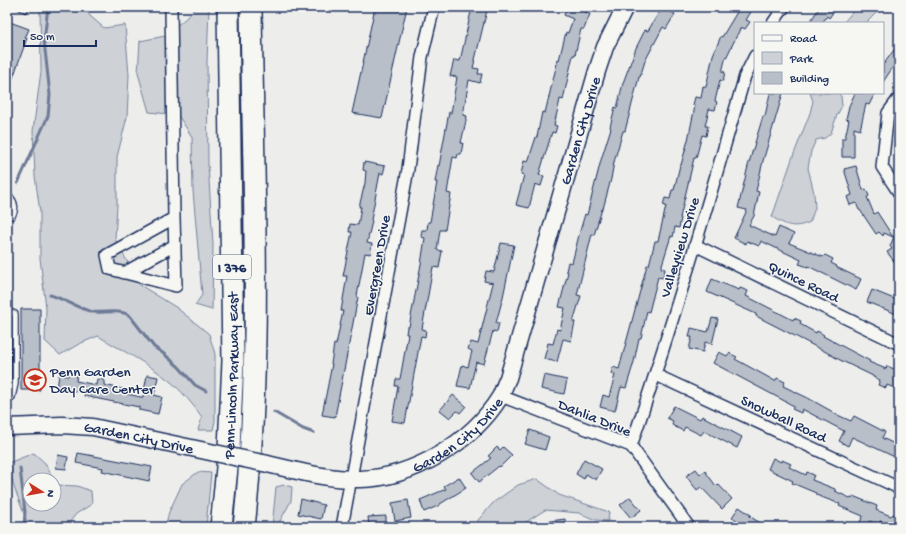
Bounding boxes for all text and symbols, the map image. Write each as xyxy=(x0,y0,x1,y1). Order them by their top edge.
scale bar xyxy=(24,22,96,48)
legend xyxy=(754,22,884,94)
text: 50 m xyxy=(30,31,55,45)
text: Road xyxy=(790,33,817,47)
text: Park xyxy=(789,53,815,67)
text: Building xyxy=(789,73,829,87)
street label: Garden City Drive xyxy=(557,75,606,187)
street label: Valleyview Drive xyxy=(657,195,705,301)
street label: Evergreen Drive xyxy=(360,213,396,317)
road number: I 376 xyxy=(213,255,251,279)
street label: Quince Road xyxy=(765,258,843,308)
street label: Penn-Lincoln Parkway East xyxy=(221,290,244,461)
place label: Penn Garden Day Care Center xyxy=(49,364,156,399)
school or university icon: Penn Garden Day Care Center xyxy=(22,367,48,393)
street label: Snowball Road xyxy=(737,392,830,448)
street label: Garden City Drive xyxy=(410,395,508,478)
street label: Dahlia Drive xyxy=(554,396,634,442)
street label: Garden City Drive xyxy=(83,419,195,459)
north arrow xyxy=(22,472,62,512)
text: N xyxy=(43,489,56,498)

